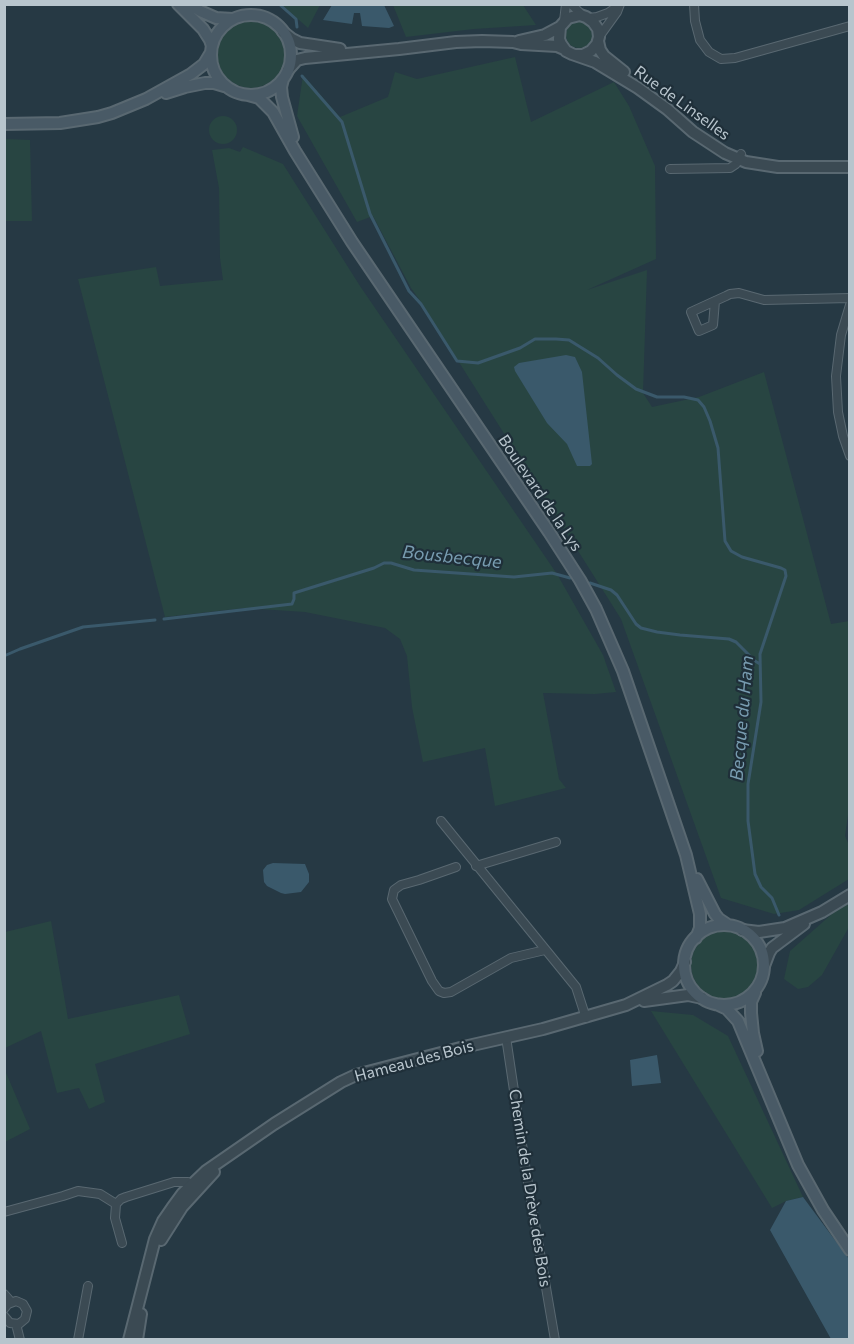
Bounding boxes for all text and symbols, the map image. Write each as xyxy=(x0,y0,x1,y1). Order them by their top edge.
street label: Rue de Linselles xyxy=(630,62,734,144)
street label: Boulevard de la Lys xyxy=(494,431,586,555)
water label: Bousbecque xyxy=(401,541,503,573)
water label: Becque du Ham xyxy=(726,654,758,782)
street label: Hameau des Bois xyxy=(352,1036,476,1086)
street label: Chemin de la Drève des Bois xyxy=(505,1088,555,1288)

